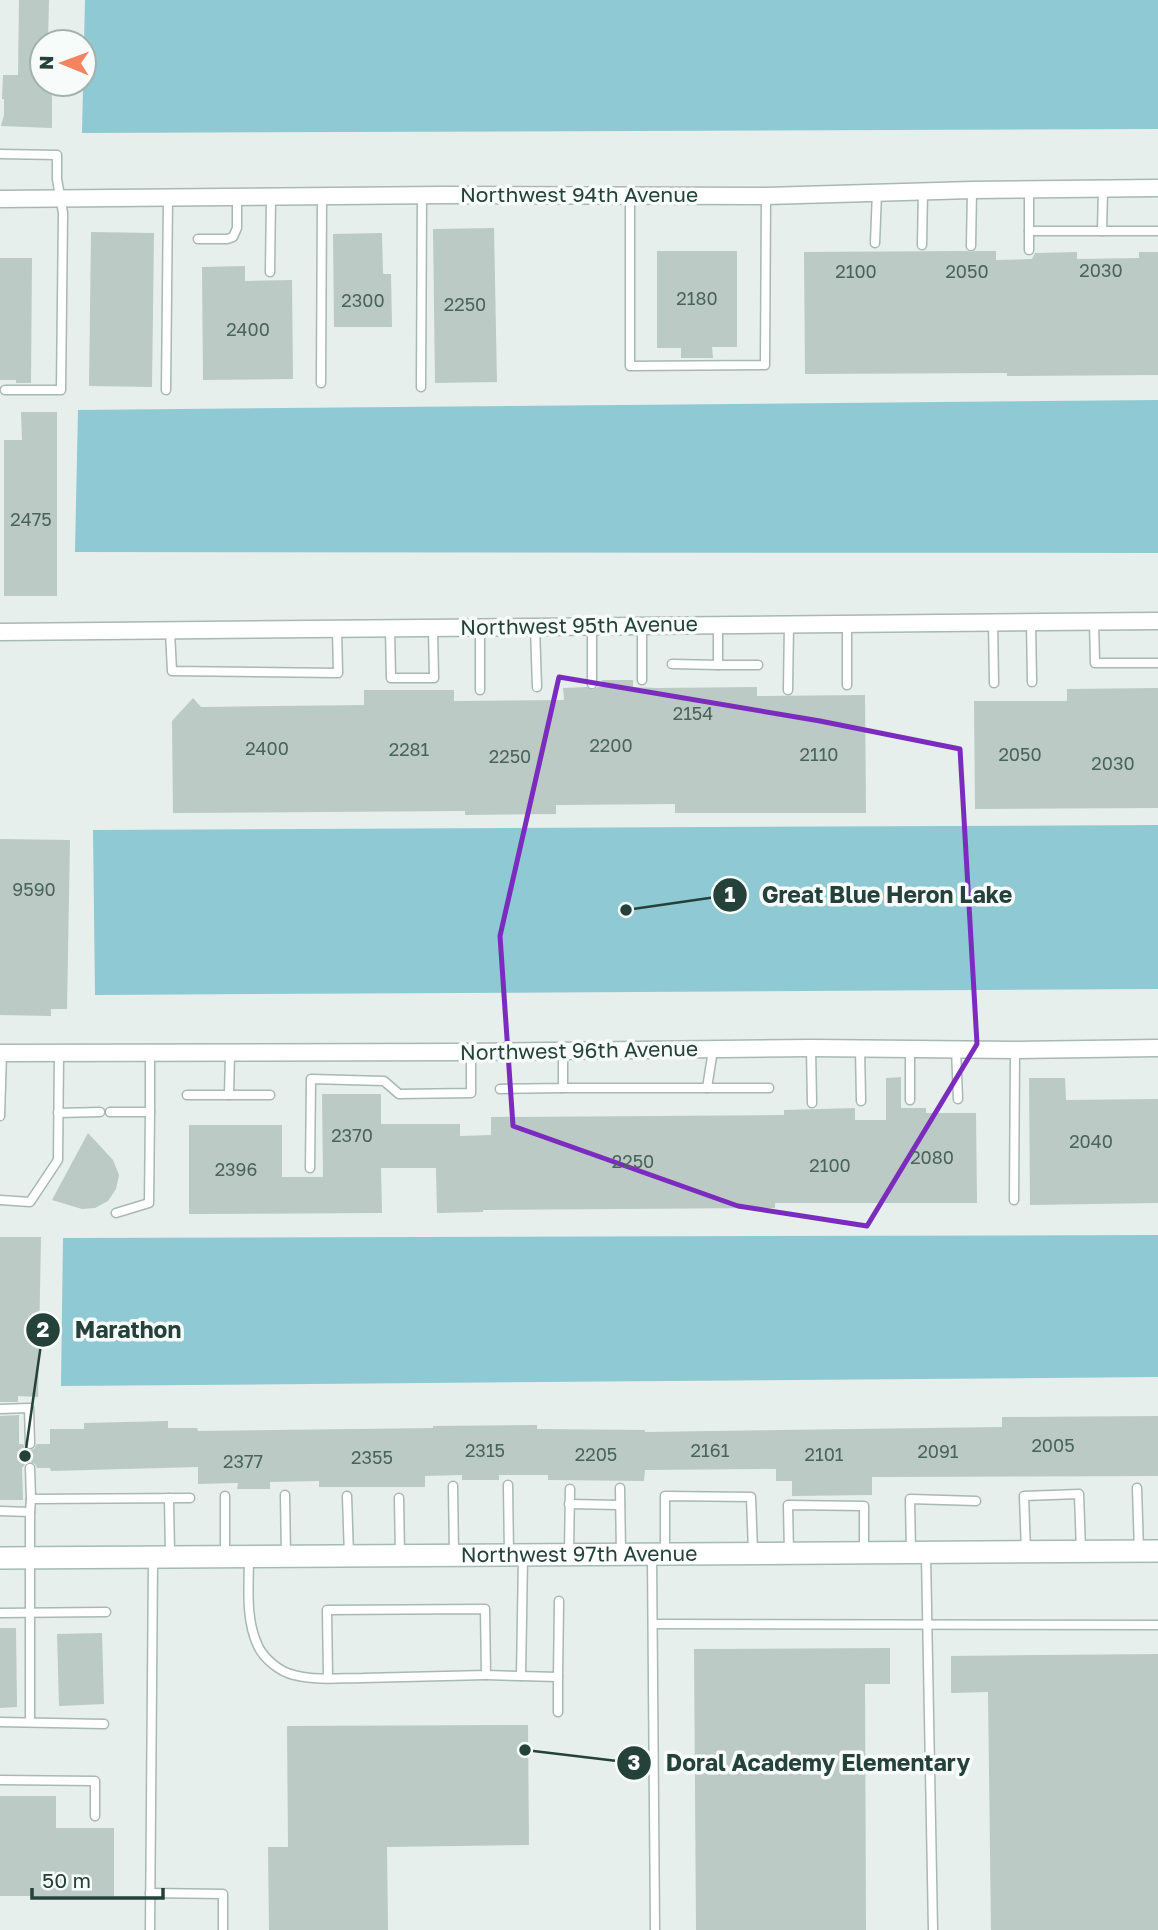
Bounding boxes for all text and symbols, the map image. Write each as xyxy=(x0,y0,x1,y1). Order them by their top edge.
north arrow xyxy=(28,28,98,98)
text: N xyxy=(34,55,57,70)
street label: Northwest 94th Avenue xyxy=(460,181,698,207)
house number: 2030 xyxy=(1079,259,1123,281)
house number: 2100 xyxy=(835,260,877,282)
house number: 2050 xyxy=(945,260,989,282)
house number: 2180 xyxy=(676,287,718,309)
house number: 2300 xyxy=(341,289,385,311)
house number: 2250 xyxy=(444,293,486,315)
house number: 2400 xyxy=(226,318,270,340)
house number: 2475 xyxy=(10,508,52,530)
street label: Northwest 95th Avenue xyxy=(460,610,698,640)
house number: 2154 xyxy=(673,702,713,724)
house number: 2200 xyxy=(589,734,633,756)
house number: 2400 xyxy=(245,737,289,759)
house number: 2281 xyxy=(389,738,430,760)
house number: 2110 xyxy=(799,743,839,765)
house number: 2050 xyxy=(998,743,1042,765)
house number: 2250 xyxy=(489,745,531,767)
house number: 2030 xyxy=(1091,752,1135,774)
callout: Great Blue Heron Lake xyxy=(712,873,1026,917)
house number: 9590 xyxy=(12,878,56,900)
text: Great Blue Heron Lake xyxy=(762,880,1012,908)
text: 1 xyxy=(725,881,736,907)
street label: Northwest 96th Avenue xyxy=(460,1035,698,1065)
house number: 2370 xyxy=(331,1124,373,1146)
house number: 2040 xyxy=(1069,1130,1113,1152)
house number: 2080 xyxy=(910,1146,954,1168)
house number: 2250 xyxy=(612,1150,654,1172)
house number: 2100 xyxy=(809,1154,851,1176)
house number: 2396 xyxy=(215,1158,257,1180)
callout: Marathon xyxy=(26,1308,195,1352)
text: Marathon xyxy=(75,1315,181,1343)
text: 2 xyxy=(37,1316,50,1342)
house number: 2005 xyxy=(1031,1434,1075,1456)
house number: 2315 xyxy=(465,1439,505,1461)
house number: 2161 xyxy=(691,1439,730,1461)
house number: 2091 xyxy=(917,1440,959,1462)
house number: 2205 xyxy=(575,1443,617,1465)
house number: 2101 xyxy=(804,1443,844,1465)
house number: 2355 xyxy=(351,1446,393,1468)
house number: 2377 xyxy=(223,1450,263,1472)
street label: Northwest 97th Avenue xyxy=(461,1540,697,1567)
callout: Doral Academy Elementary xyxy=(617,1741,984,1785)
text: Doral Academy Elementary xyxy=(666,1748,970,1776)
text: 3 xyxy=(628,1749,640,1775)
scale bar xyxy=(32,1856,163,1900)
text: 50 m xyxy=(42,1867,91,1893)

